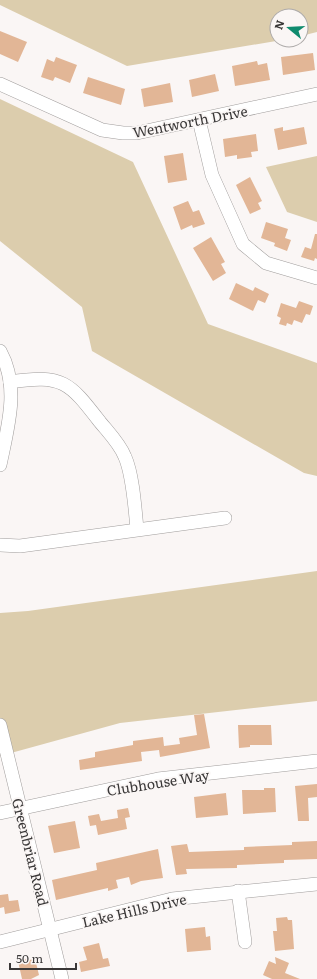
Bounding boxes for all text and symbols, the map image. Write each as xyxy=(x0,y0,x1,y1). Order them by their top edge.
north arrow xyxy=(269,8,309,48)
text: N xyxy=(270,18,288,31)
street label: Wentworth Drive xyxy=(131,100,249,142)
street label: Clubhouse Way xyxy=(105,764,212,800)
street label: Greenbriar Road xyxy=(8,796,54,909)
street label: Lake Hills Drive xyxy=(80,888,188,932)
scale bar xyxy=(10,945,76,971)
text: 50 m xyxy=(16,949,43,967)

